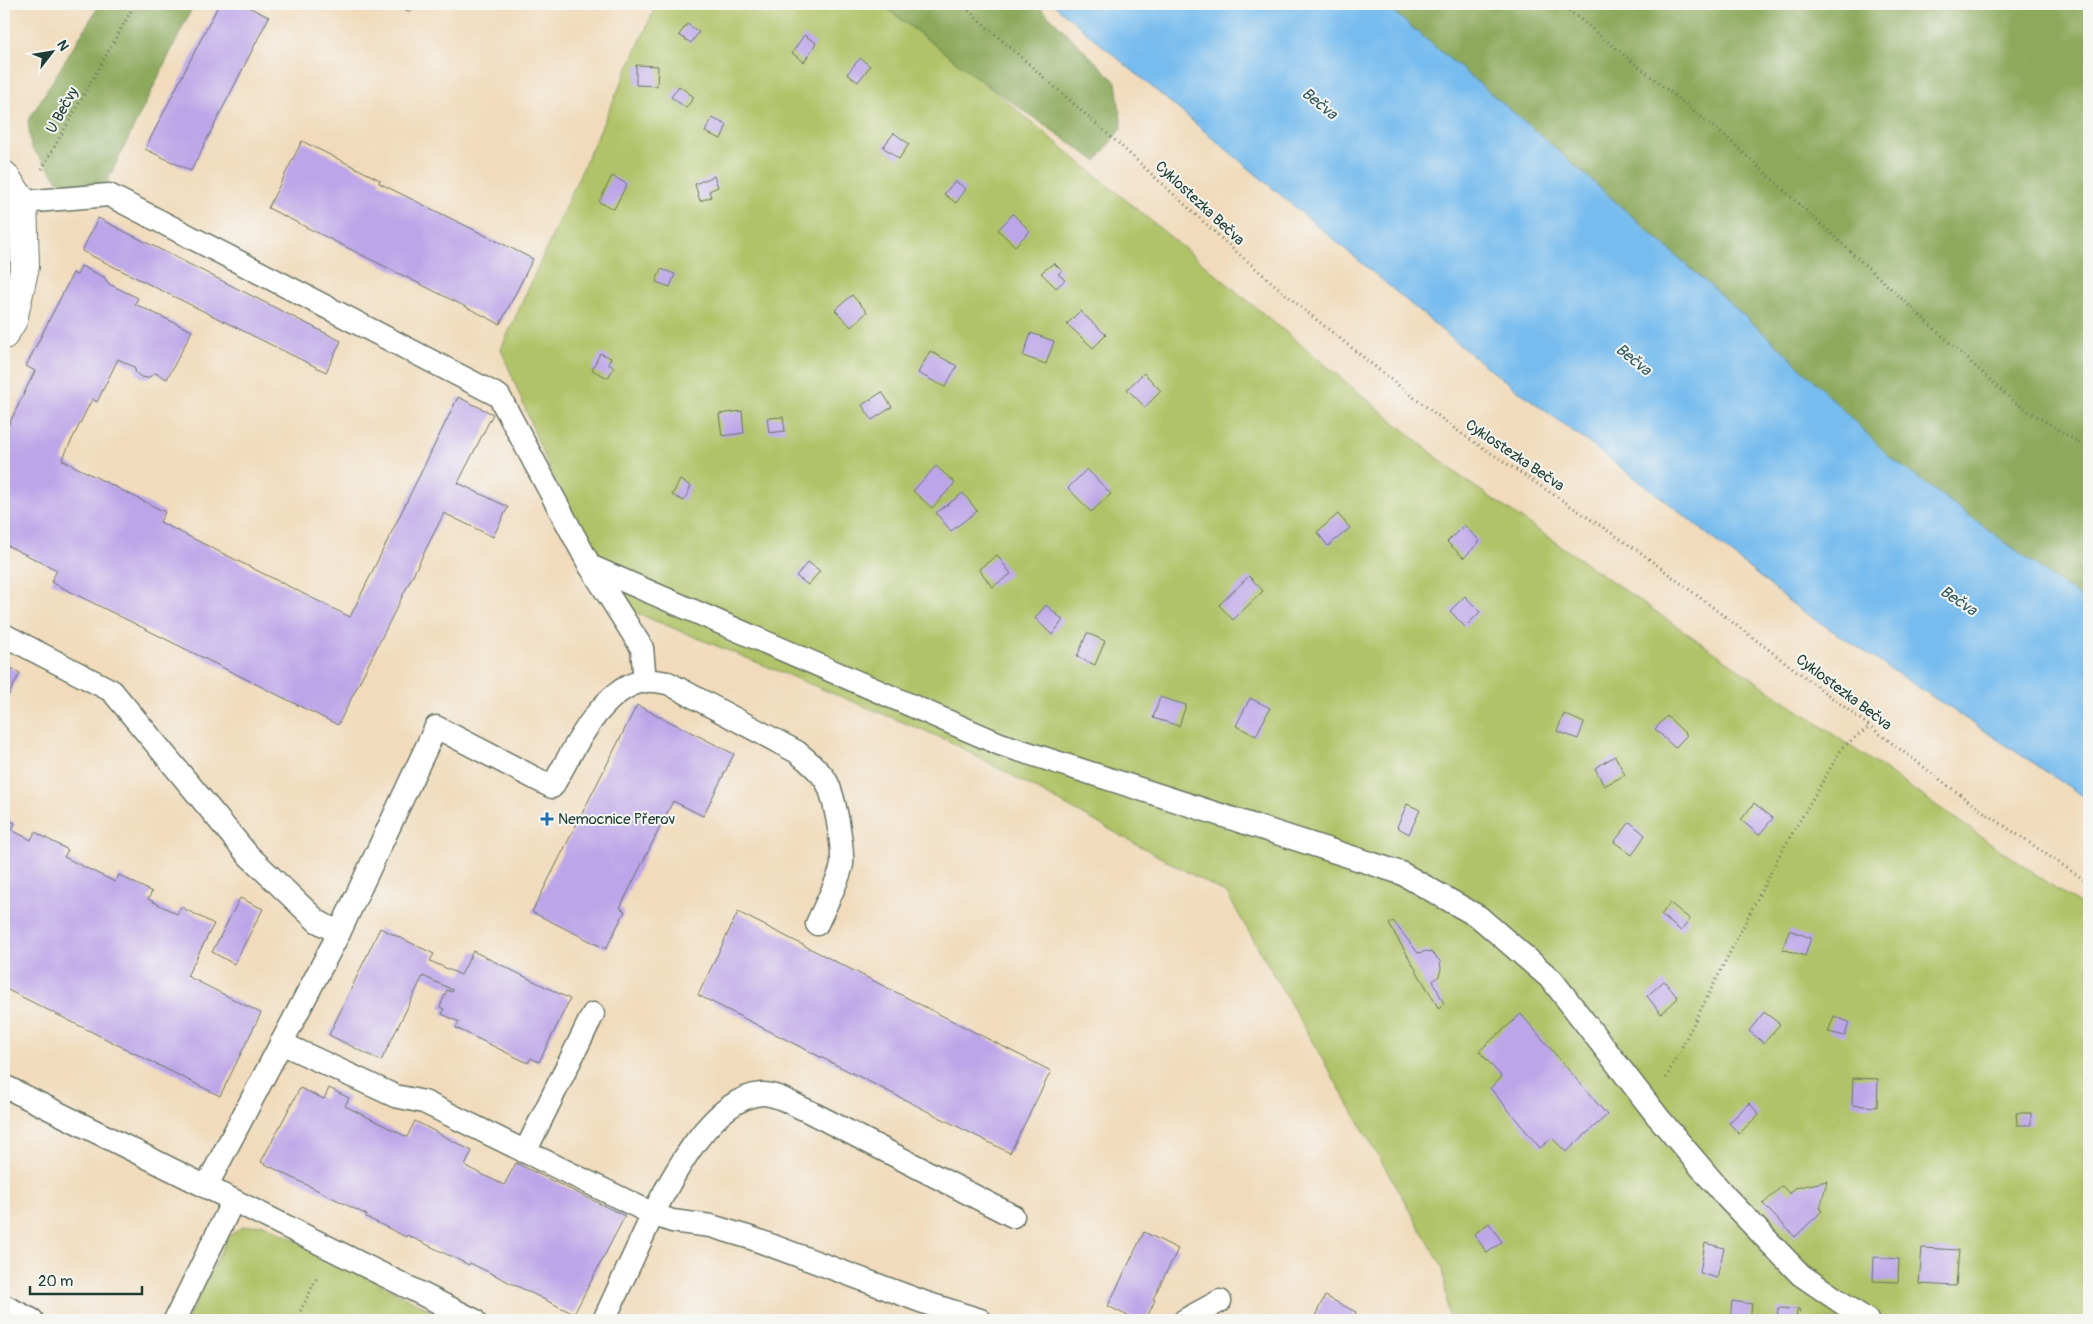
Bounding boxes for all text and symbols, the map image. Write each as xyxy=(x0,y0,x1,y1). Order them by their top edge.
north arrow xyxy=(28,28,78,78)
text: N xyxy=(53,37,72,54)
street label: U Bečvy xyxy=(42,83,83,137)
water label: Bečva xyxy=(1298,83,1342,125)
street label: Cyklostezka Bečva xyxy=(1151,157,1248,250)
water label: Bečva xyxy=(1612,339,1656,381)
street label: Cyklostezka Bečva xyxy=(1462,415,1568,496)
water label: Bečva xyxy=(1936,581,1982,621)
street label: Cyklostezka Bečva xyxy=(1792,650,1896,735)
place label: Nemocnice Přerov xyxy=(558,810,675,829)
marker: Nemocnice Přerov xyxy=(540,812,554,826)
scale bar xyxy=(30,1264,142,1296)
text: 20 m xyxy=(38,1272,73,1291)

